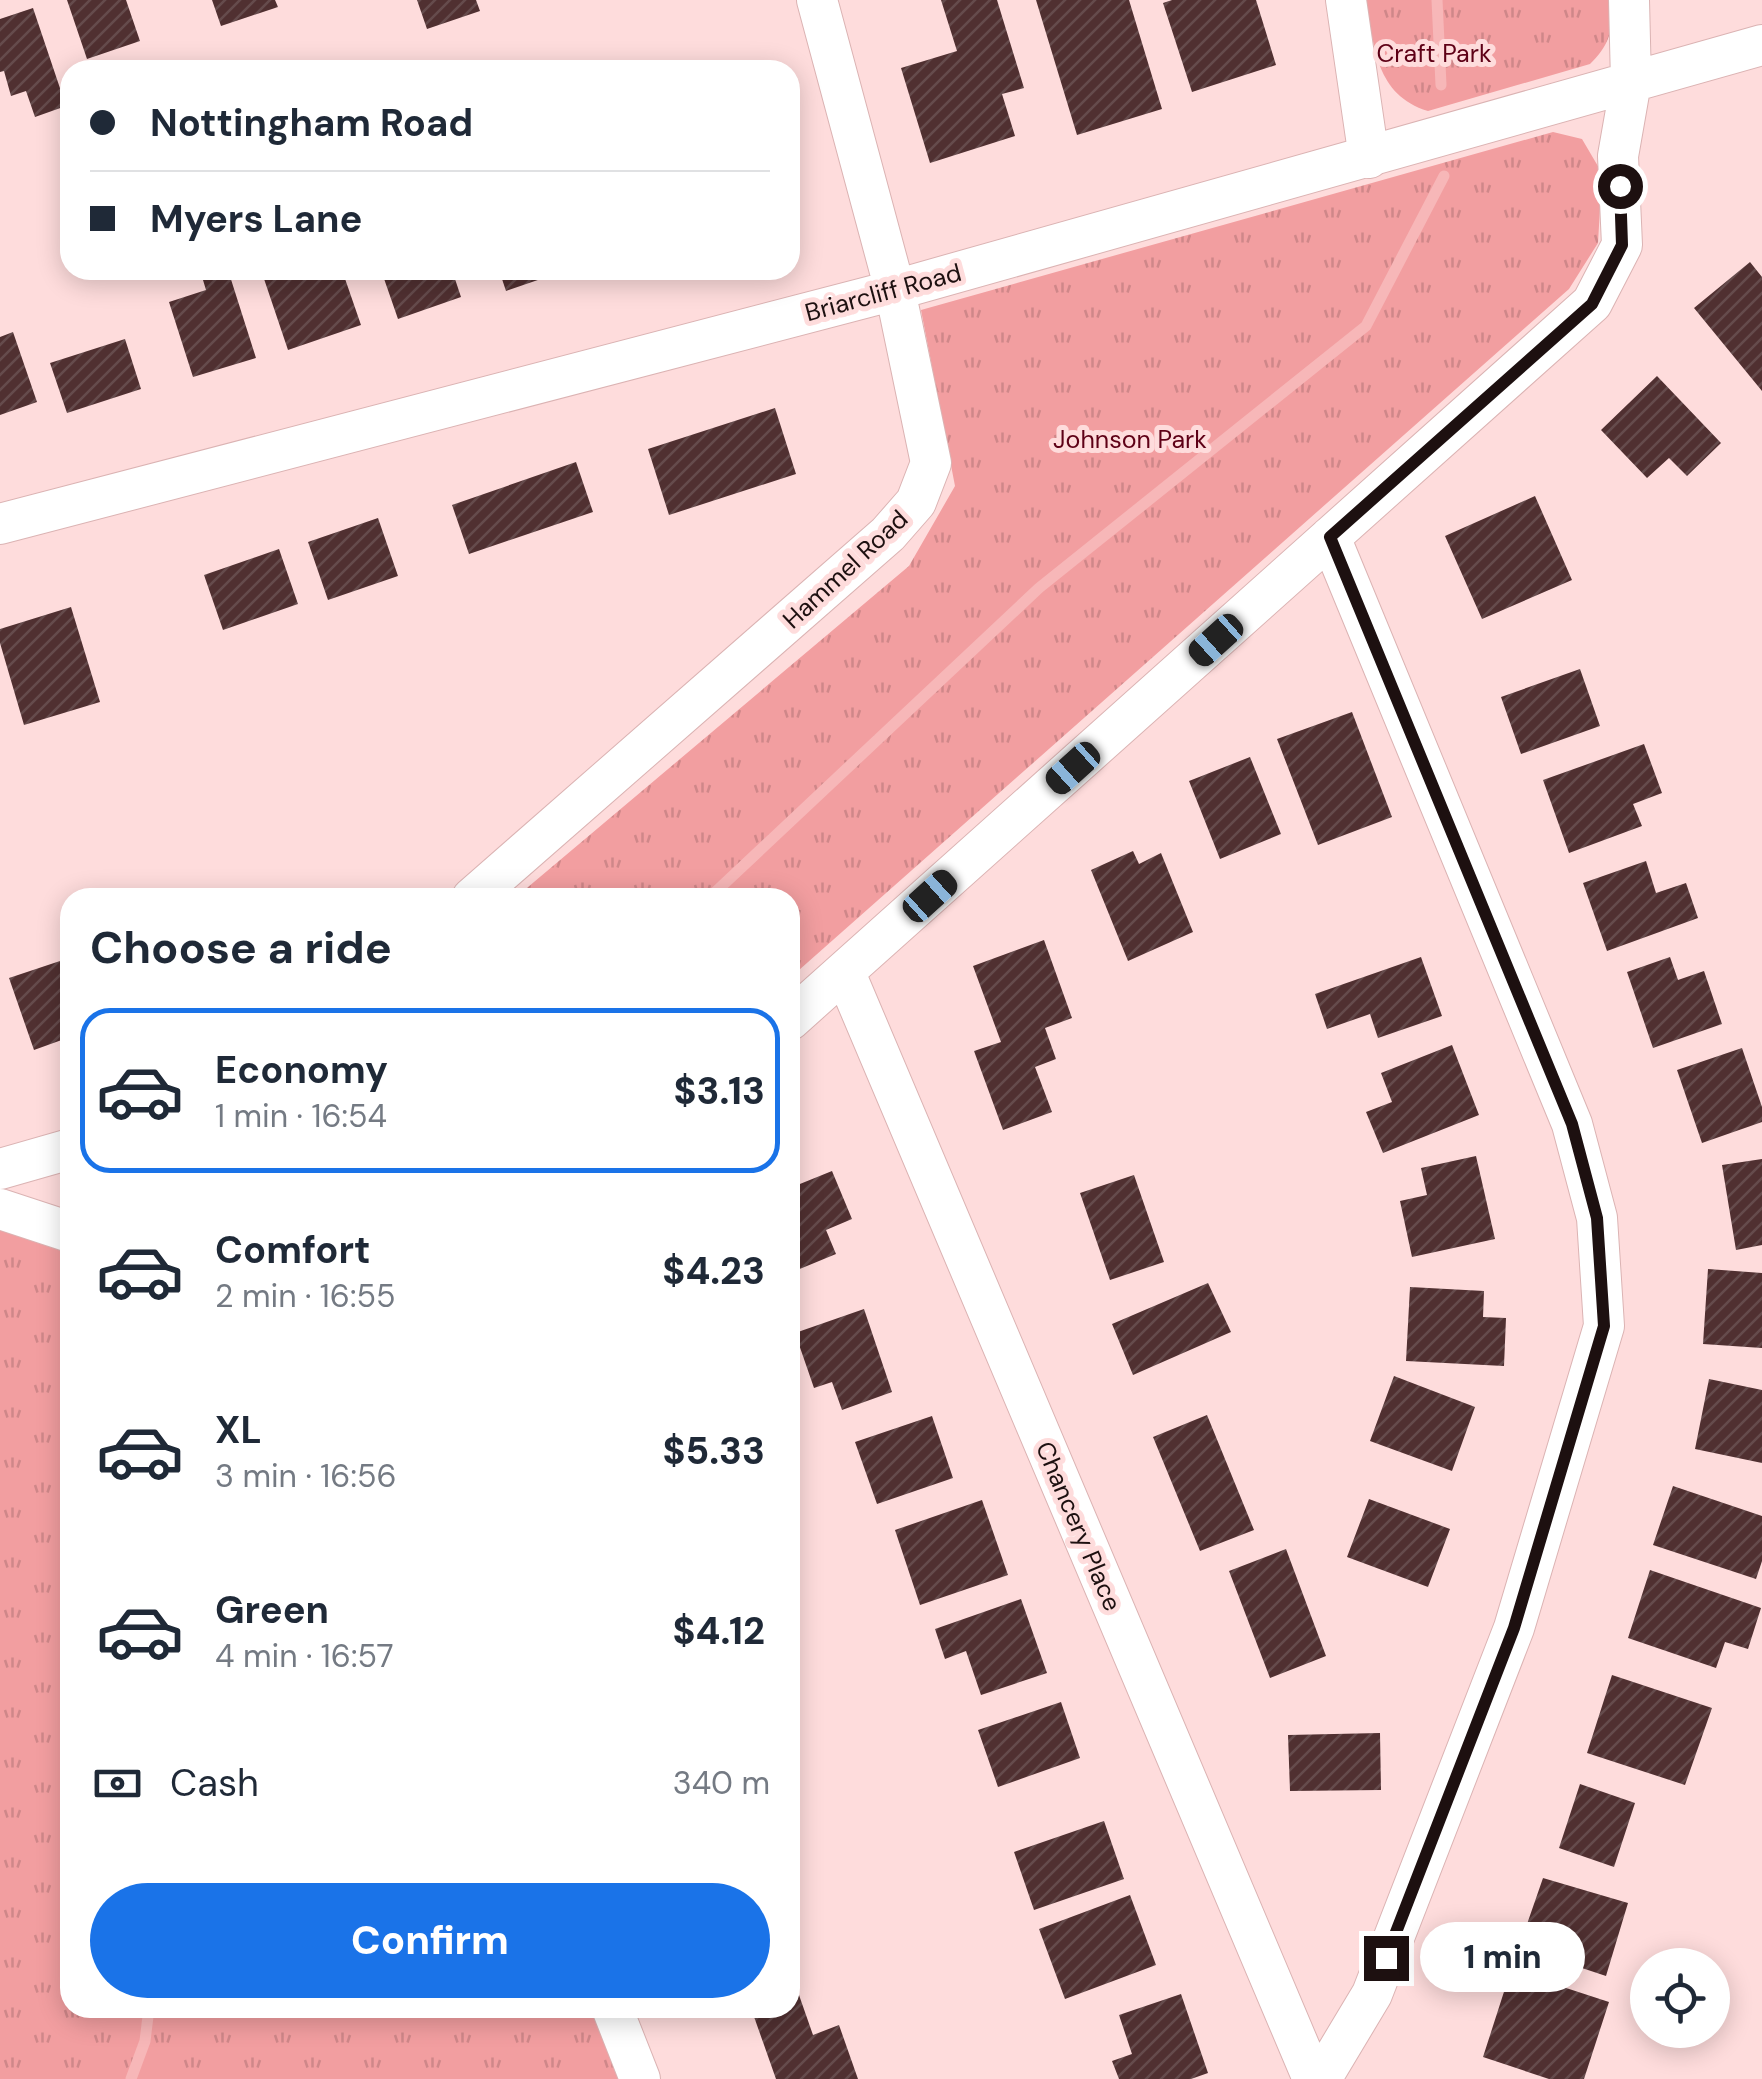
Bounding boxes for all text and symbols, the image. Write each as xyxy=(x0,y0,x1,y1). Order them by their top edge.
park label: Craft Park xyxy=(1376,37,1492,70)
text: Nottingham Road xyxy=(150,98,473,148)
route start xyxy=(1598,164,1643,209)
text: Myers Lane xyxy=(150,194,362,244)
street label: Briarcliff Road xyxy=(801,256,965,329)
park label: Johnson Park xyxy=(1053,423,1207,456)
street label: Hammel Road xyxy=(776,503,915,636)
car xyxy=(1184,609,1248,671)
car xyxy=(1041,737,1105,799)
car xyxy=(898,865,962,927)
text: Choose a ride xyxy=(90,918,392,977)
text: Economy xyxy=(215,1045,388,1095)
icon: car xyxy=(95,1046,185,1136)
text: $3.13 xyxy=(674,1066,765,1116)
text: 1 min · 16:54 xyxy=(215,1095,387,1137)
text: Comfort xyxy=(215,1225,371,1275)
icon: car xyxy=(95,1226,185,1316)
text: $4.23 xyxy=(662,1246,765,1296)
text: 2 min · 16:55 xyxy=(215,1275,395,1317)
text: XL xyxy=(215,1405,262,1455)
icon: car xyxy=(95,1406,185,1496)
text: $5.33 xyxy=(663,1426,765,1476)
street label: Chancery Place xyxy=(1028,1437,1129,1616)
text: 3 min · 16:56 xyxy=(215,1455,397,1497)
text: Green xyxy=(215,1585,329,1635)
icon: car xyxy=(95,1586,185,1676)
text: $4.12 xyxy=(673,1606,765,1656)
text: 4 min · 16:57 xyxy=(215,1635,393,1677)
icon: cash xyxy=(90,1756,145,1811)
text: Cash xyxy=(170,1758,259,1808)
text: 340 m xyxy=(673,1762,770,1804)
button: Confirm xyxy=(90,1883,770,1998)
callout: 1 min xyxy=(1421,1923,1586,1993)
route end xyxy=(1364,1936,1409,1981)
text: 1 min xyxy=(1463,1936,1542,1978)
map controls xyxy=(1630,1948,1730,2048)
button: locate xyxy=(1630,1948,1730,2048)

